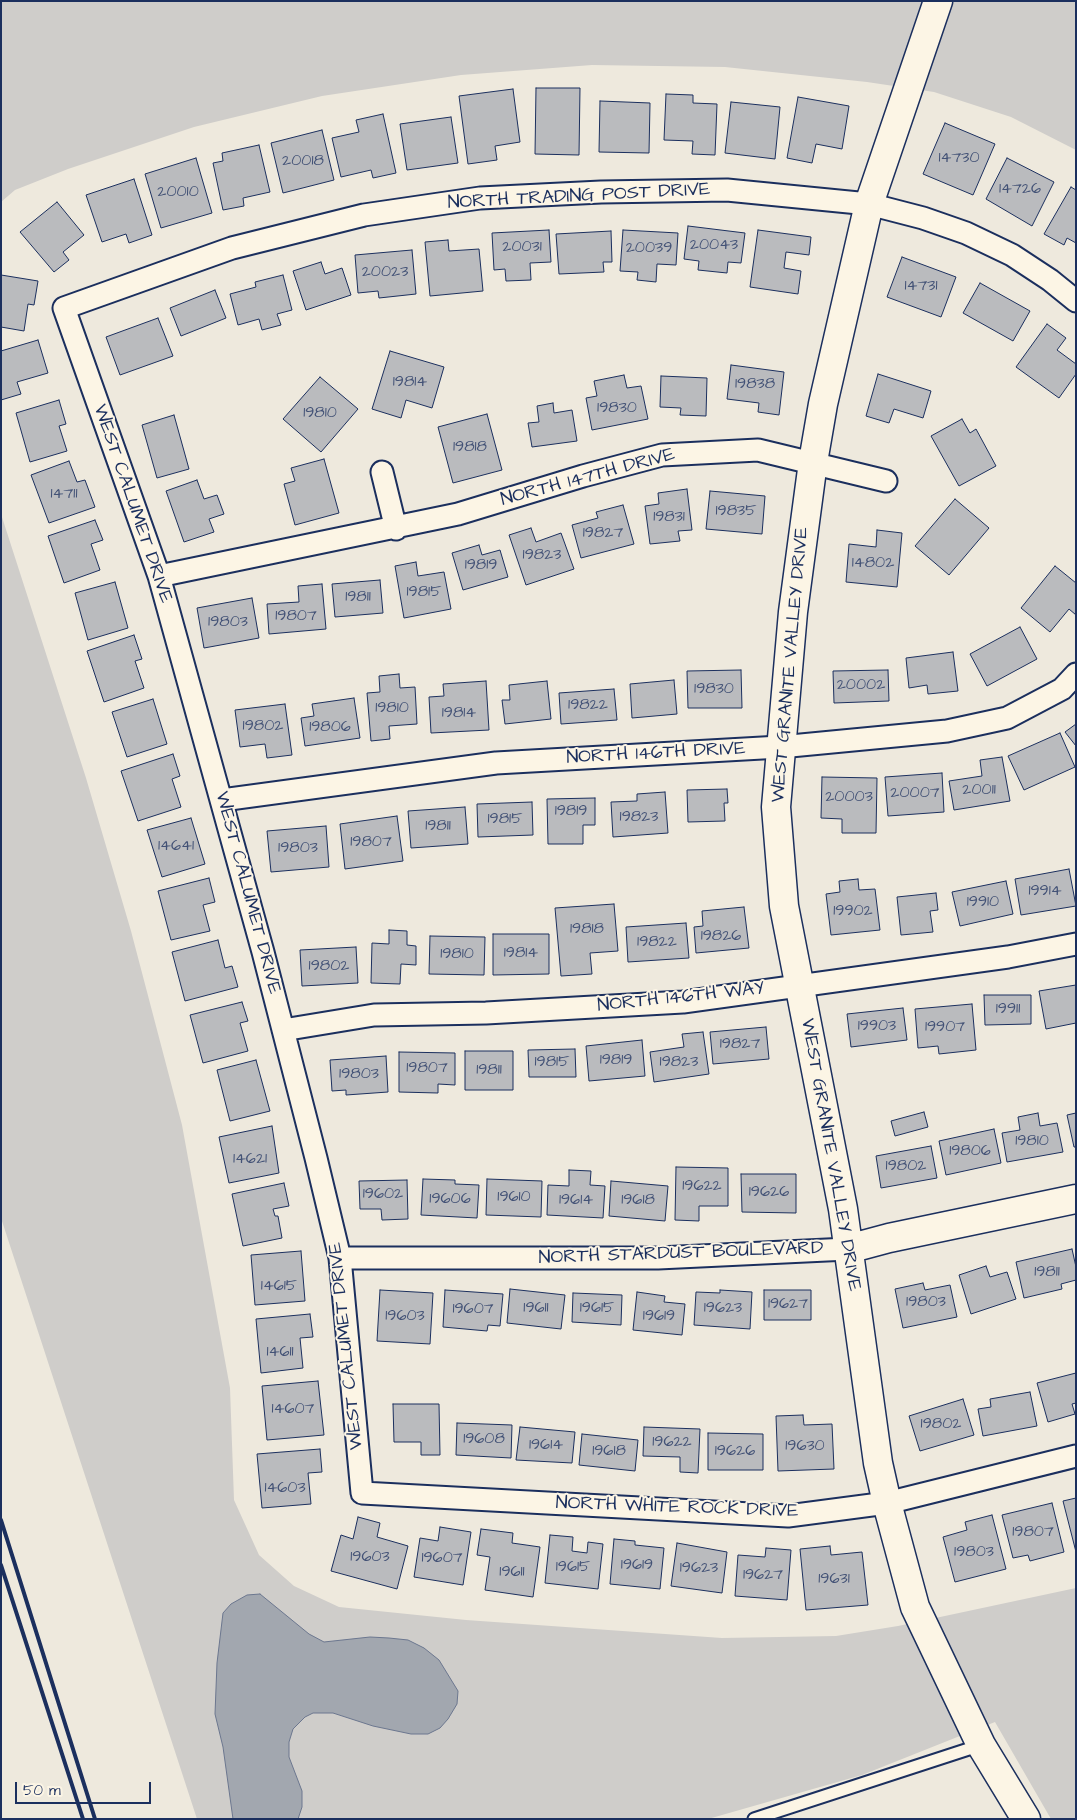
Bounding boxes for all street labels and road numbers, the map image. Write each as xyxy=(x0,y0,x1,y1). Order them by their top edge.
street label: NORTH TRADING POST DRIVE xyxy=(447,179,711,215)
street label: WEST CALUMET DRIVE xyxy=(87,402,177,606)
street label: NORTH 147TH DRIVE xyxy=(499,444,677,512)
street label: WEST GRANITE VALLEY DRIVE xyxy=(768,526,814,804)
street label: NORTH 146TH DRIVE xyxy=(566,738,746,770)
street label: WEST CALUMET DRIVE xyxy=(209,789,285,997)
street label: NORTH 146TH WAY xyxy=(596,978,766,1018)
street label: WEST GRANITE VALLEY DRIVE xyxy=(795,1017,865,1293)
street label: NORTH STARDUST BOULEVARD xyxy=(538,1238,824,1270)
street label: WEST CALUMET DRIVE xyxy=(325,1241,369,1451)
street label: NORTH WHITE ROCK DRIVE xyxy=(555,1492,799,1524)

